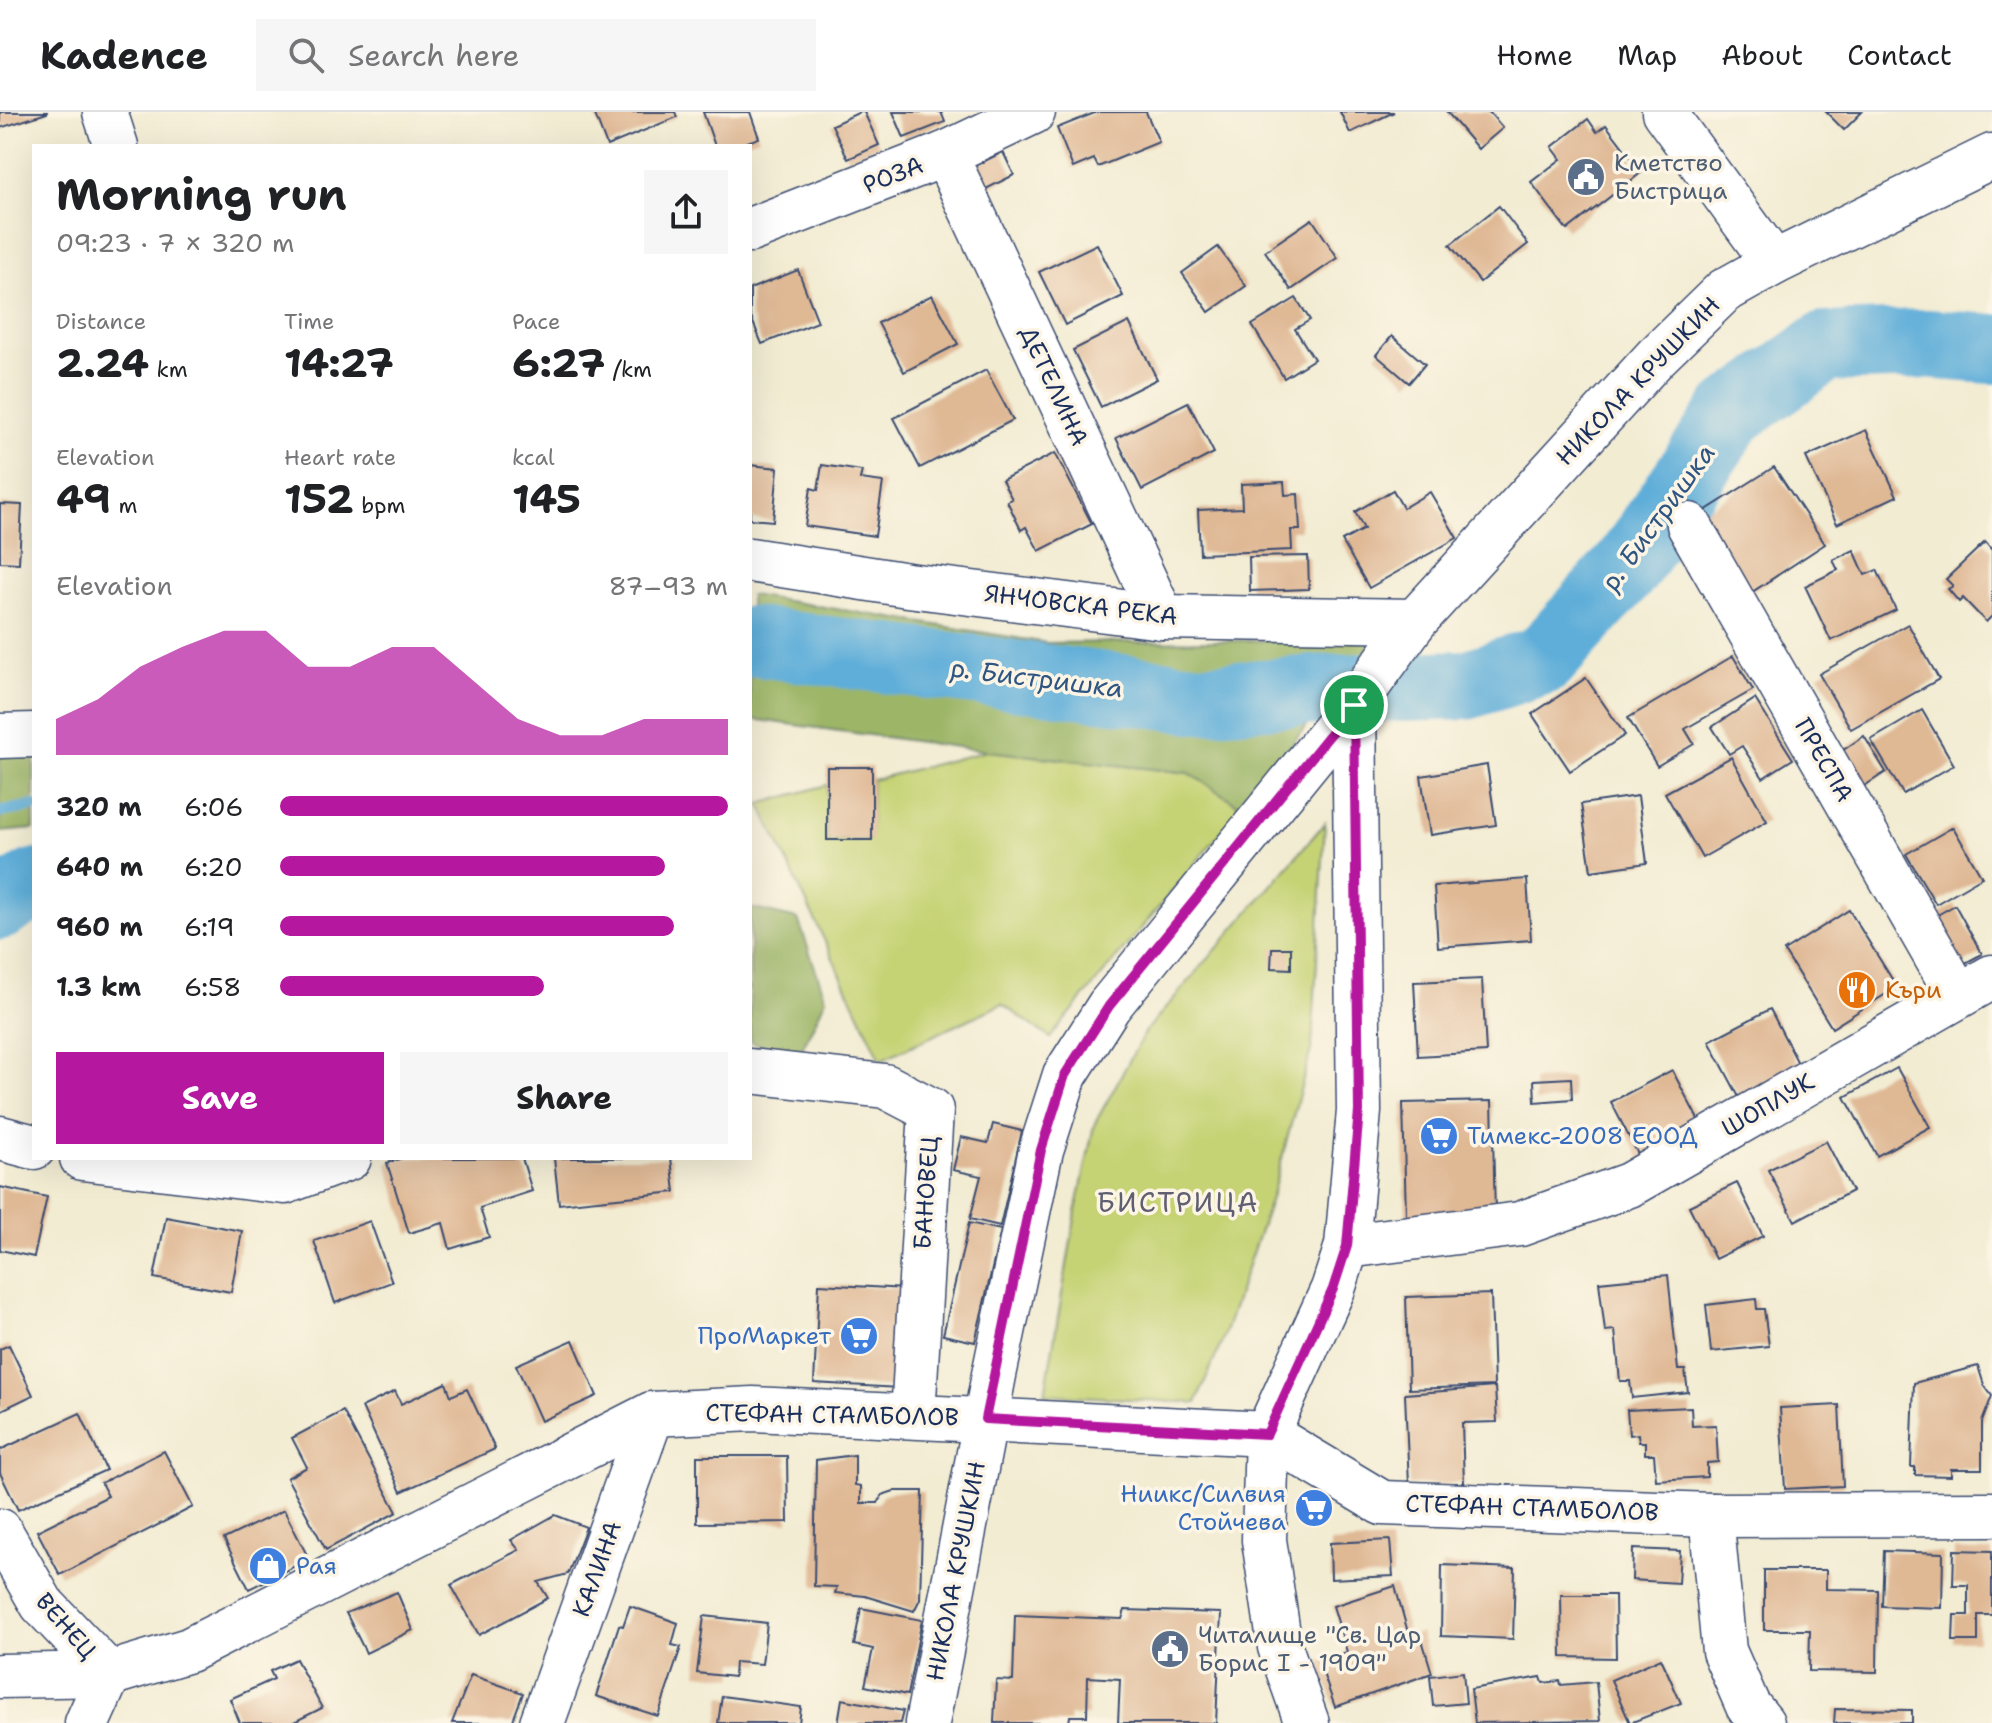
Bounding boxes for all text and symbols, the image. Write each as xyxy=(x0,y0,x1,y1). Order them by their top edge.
search box xyxy=(256,19,816,91)
text: Kadence xyxy=(40,30,208,81)
icon: search xyxy=(284,33,328,77)
text: Search here xyxy=(348,35,519,76)
text: Home xyxy=(1496,36,1573,74)
text: Map xyxy=(1617,36,1677,74)
text: About xyxy=(1721,36,1803,74)
text: Contact xyxy=(1847,36,1952,74)
place label: Кметство Бистрица xyxy=(1614,147,1727,207)
street label: РОЗА xyxy=(858,149,928,201)
public building icon: Кметство Бистрица xyxy=(1565,156,1607,198)
text: Morning run xyxy=(56,165,347,224)
button: share xyxy=(644,170,728,254)
text: 09:23 · 7 × 320 m xyxy=(56,225,294,260)
street label: НИКОЛА КРУШКИН xyxy=(1549,290,1727,472)
text: Distance xyxy=(56,307,146,336)
text: Time xyxy=(284,307,334,336)
text: Pace xyxy=(512,307,560,336)
street label: ДЕТЕЛИНА xyxy=(1012,321,1096,451)
text: 2.24 xyxy=(56,336,149,390)
text: 14:27 xyxy=(284,336,394,390)
text: 6:27 xyxy=(512,336,605,390)
text: km xyxy=(149,355,188,384)
text: /km xyxy=(605,355,652,384)
water label: р. Бистришка xyxy=(1592,436,1723,598)
text: Elevation xyxy=(56,443,154,472)
text: Heart rate xyxy=(284,443,396,472)
text: kcal xyxy=(512,443,555,472)
text: 49 xyxy=(56,472,111,526)
text: 152 xyxy=(284,472,354,526)
text: 145 xyxy=(512,472,581,526)
text: m xyxy=(111,491,137,520)
text: bpm xyxy=(354,491,406,520)
text: Elevation xyxy=(56,568,172,603)
text: 87–93 m xyxy=(609,568,728,603)
street label: ЯНЧОВСКА РЕКА xyxy=(983,577,1179,633)
water label: р. Бистришка xyxy=(948,649,1125,705)
pin xyxy=(1320,671,1388,739)
icon: arrive xyxy=(1332,683,1376,727)
street label: ПРЕСПА xyxy=(1787,712,1861,808)
text: 320 m xyxy=(56,789,142,824)
text: 6:06 xyxy=(184,789,243,824)
text: 640 m xyxy=(56,849,143,884)
text: 6:20 xyxy=(184,849,243,884)
text: 960 m xyxy=(56,909,143,944)
text: 6:19 xyxy=(184,909,235,944)
text: 1.3 km xyxy=(56,969,141,1004)
text: 6:58 xyxy=(184,969,241,1004)
restaurant icon: Къри xyxy=(1836,969,1878,1011)
place label: Къри xyxy=(1885,974,1942,1006)
button: Save xyxy=(56,1052,384,1144)
button: Share xyxy=(400,1052,728,1144)
street label: ШОПЛУК xyxy=(1716,1065,1821,1144)
supermarket icon: Тимекс-2008 ЕООД xyxy=(1418,1115,1460,1157)
place label: Тимекс-2008 ЕООД xyxy=(1467,1120,1698,1152)
street label: БАНОВЕЦ xyxy=(906,1135,946,1251)
district label: БИСТРИЦА xyxy=(1097,1183,1259,1221)
supermarket icon: ПроМаркет xyxy=(838,1315,880,1357)
place label: ПроМаркет xyxy=(698,1320,832,1352)
street label: СТЕФАН СТАМБОЛОВ xyxy=(705,1397,959,1433)
street label: НИКОЛА КРУШКИН xyxy=(919,1458,993,1684)
place label: Ниикс/Силвия Стойчева xyxy=(1120,1478,1286,1538)
supermarket icon: Ниикс/Силвия Стойчева xyxy=(1293,1487,1335,1529)
street label: СТЕФАН СТАМБОЛОВ xyxy=(1405,1488,1659,1528)
street label: КАЛИНА xyxy=(565,1517,629,1621)
shop icon: Рая xyxy=(247,1545,289,1587)
place label: Рая xyxy=(296,1550,337,1582)
street label: ВЕНЕЦ xyxy=(28,1586,104,1666)
place label: Читалище "Св. Цар Борис I - 1909" xyxy=(1198,1619,1421,1679)
public building icon: Читалище "Св. Цар Борис I - 1909" xyxy=(1149,1628,1191,1670)

